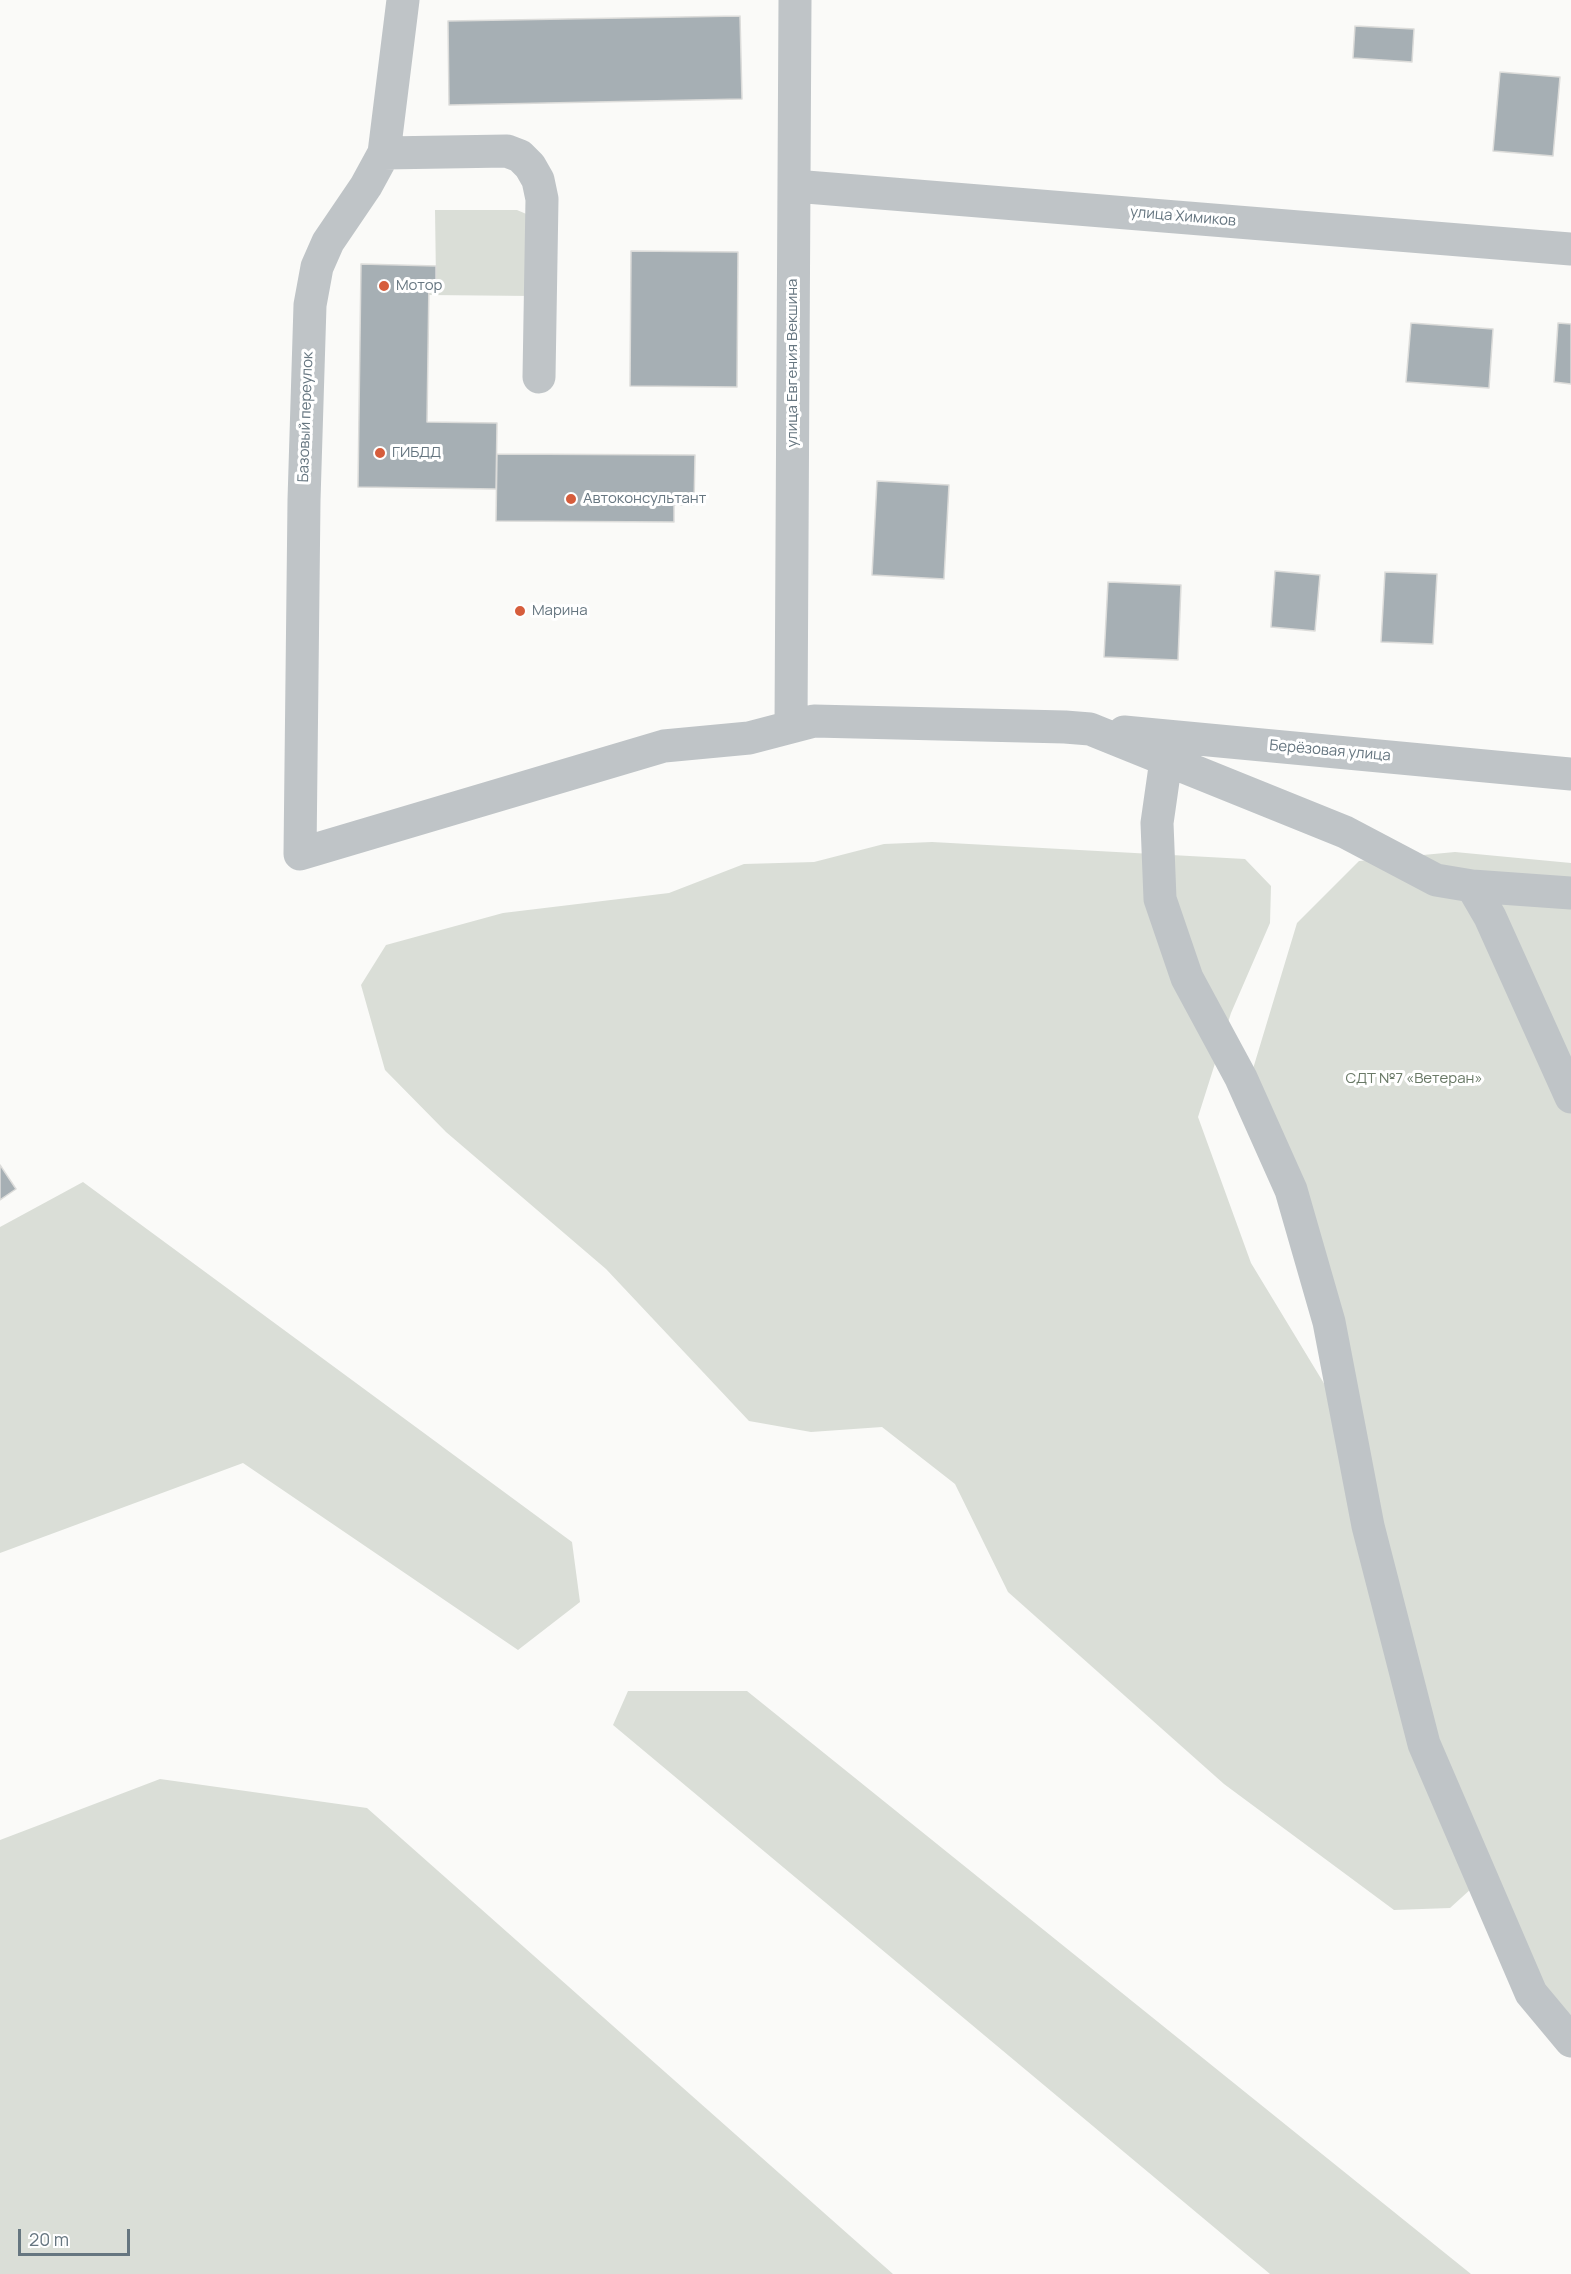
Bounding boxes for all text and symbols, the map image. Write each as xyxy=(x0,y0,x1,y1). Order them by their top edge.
street label: улица Химиков xyxy=(1129,203,1237,231)
place label: Мотор xyxy=(396,277,442,295)
marker: Мотор xyxy=(377,279,391,293)
street label: улица Евгения Векшина xyxy=(784,279,802,447)
street label: Базовый переулок xyxy=(295,351,317,483)
place label: ГИБДД xyxy=(392,444,441,462)
marker: ГИБДД xyxy=(373,446,387,460)
place label: Автоконсультант xyxy=(583,490,706,508)
marker: Автоконсультант xyxy=(564,492,578,506)
place label: Марина xyxy=(532,602,588,620)
marker: Марина xyxy=(513,604,527,618)
street label: Берёзовая улица xyxy=(1269,737,1391,765)
park label: СДТ №7 «Ветеран» xyxy=(1346,1070,1482,1088)
scale bar xyxy=(21,2217,134,2255)
text: 20 m xyxy=(29,2227,69,2251)

